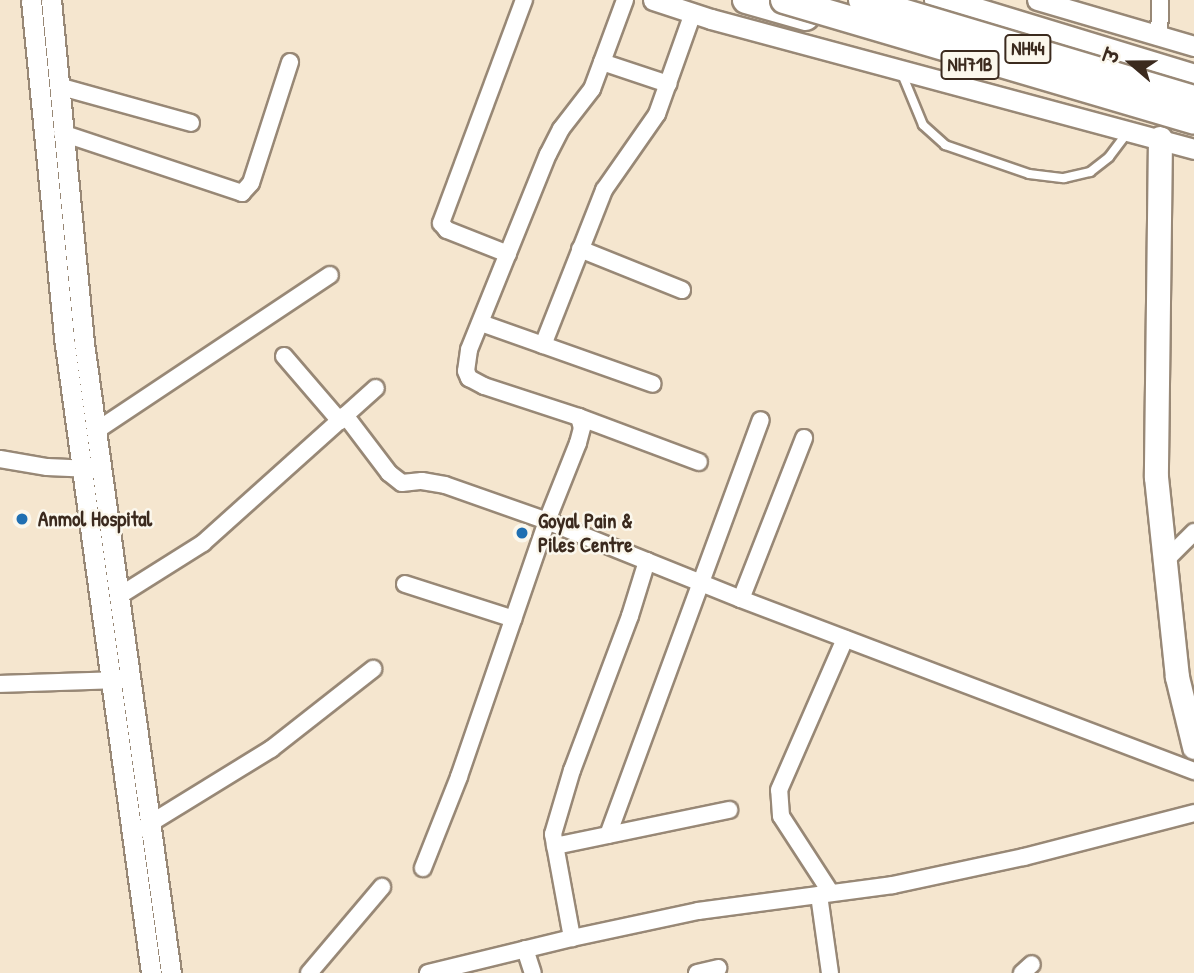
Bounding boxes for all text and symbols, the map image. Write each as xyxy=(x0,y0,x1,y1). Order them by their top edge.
north arrow xyxy=(1096,28,1166,98)
road number: NH44 xyxy=(1004,34,1052,64)
text: उ xyxy=(1097,45,1126,66)
road number: NH71B xyxy=(940,50,1000,80)
place label: Anmol Hospital xyxy=(38,506,152,532)
place label: Goyal Pain & Piles Centre xyxy=(538,508,633,558)
marker: Anmol Hospital xyxy=(12,509,32,529)
marker: Goyal Pain & Piles Centre xyxy=(512,523,532,543)

